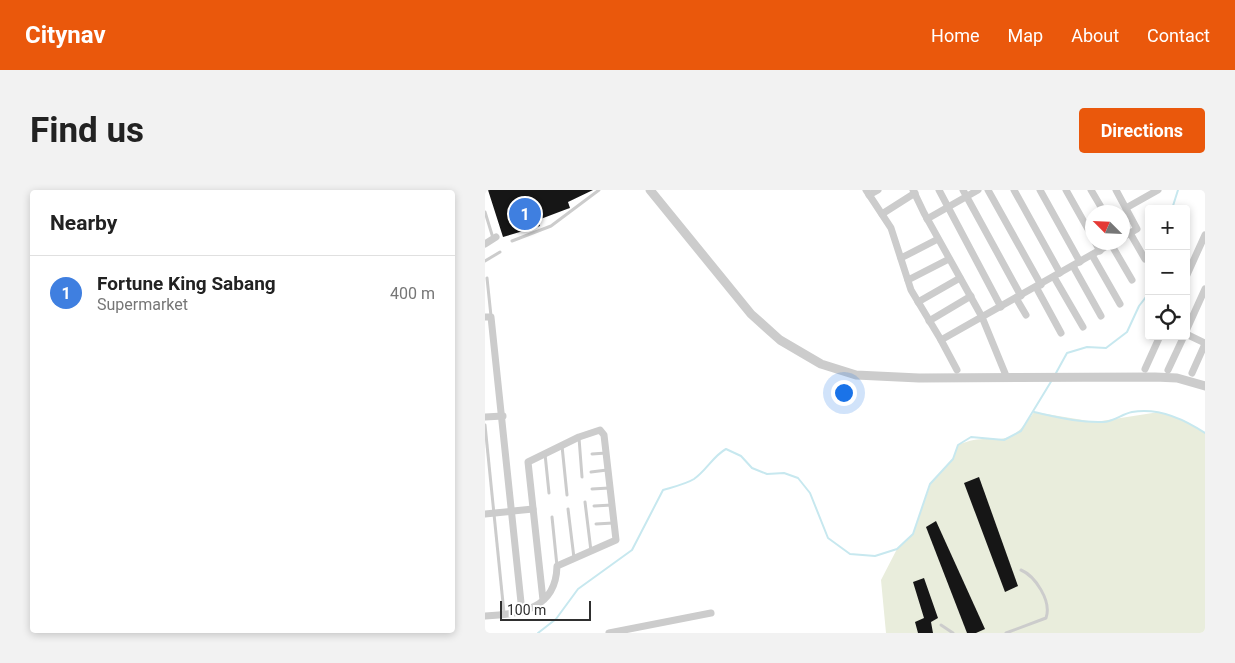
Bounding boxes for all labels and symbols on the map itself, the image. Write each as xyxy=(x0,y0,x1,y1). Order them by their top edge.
pin: 1 xyxy=(509,195,541,233)
north arrow xyxy=(1085,205,1130,250)
your location xyxy=(831,380,857,406)
scale bar xyxy=(500,598,591,621)

